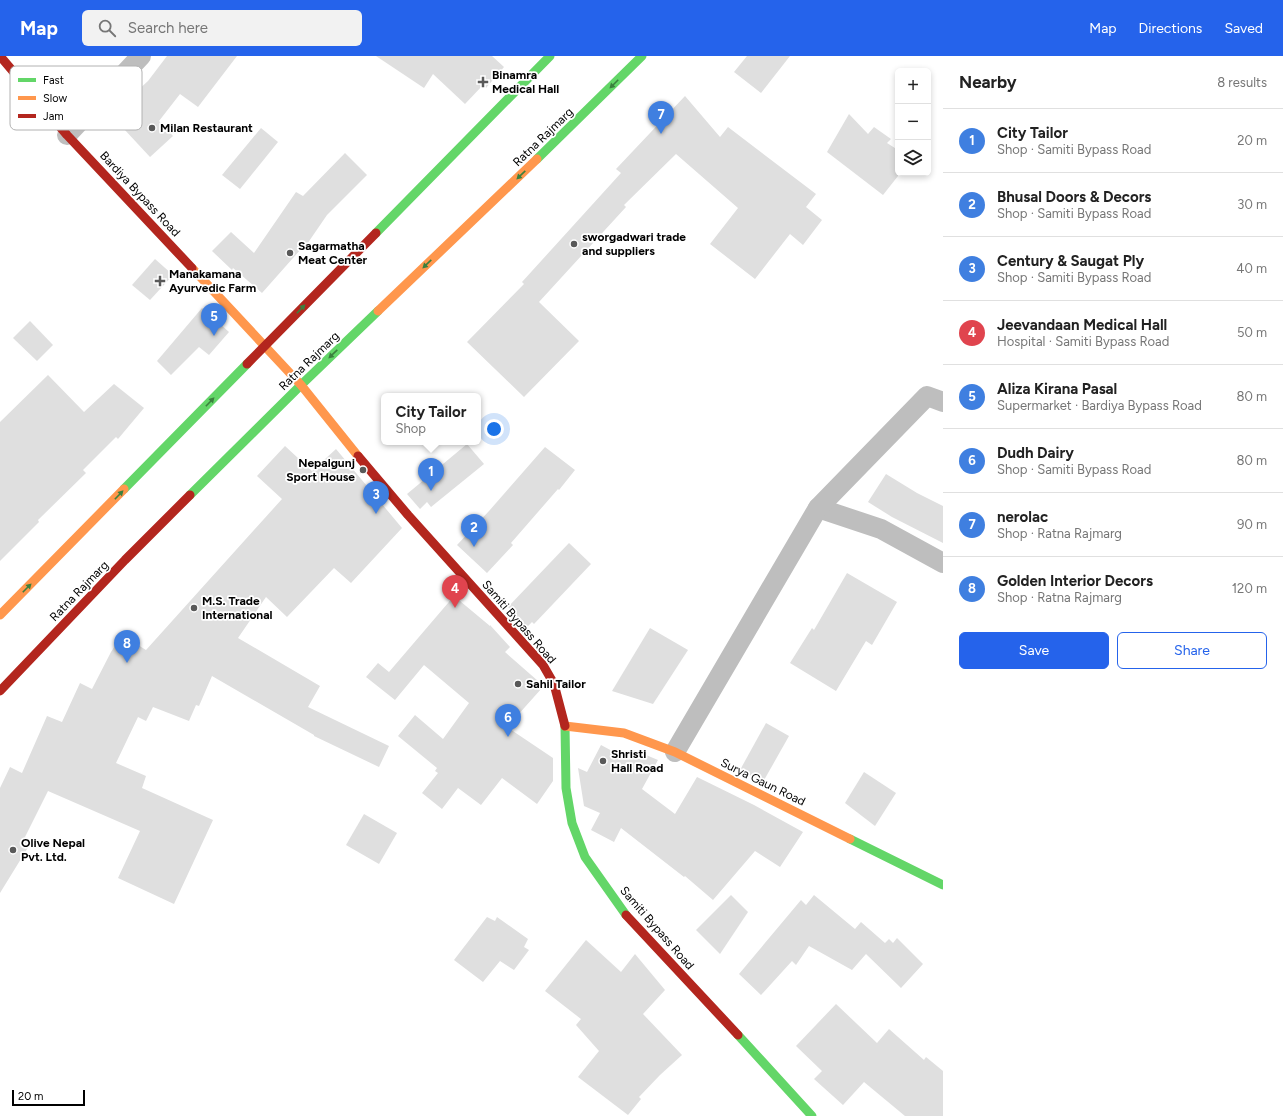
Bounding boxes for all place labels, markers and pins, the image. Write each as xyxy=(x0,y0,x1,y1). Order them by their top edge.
place label: Binamra Medical Hall xyxy=(492,68,559,96)
marker: Binamra Medical Hall xyxy=(477,76,489,88)
pin: 7 xyxy=(648,101,674,134)
place label: Milan Restaurant xyxy=(160,121,253,135)
marker: Milan Restaurant xyxy=(147,123,157,133)
place label: sworgadwari trade and suppliers xyxy=(582,230,686,258)
place label: Sagarmatha Meat Center xyxy=(298,239,368,267)
marker: sworgadwari trade and suppliers xyxy=(569,239,579,249)
marker: Sagarmatha Meat Center xyxy=(285,248,295,258)
place label: Manakamana Ayurvedic Farm xyxy=(169,267,256,295)
marker: Manakamana Ayurvedic Farm xyxy=(154,275,166,287)
pin: 5 xyxy=(201,303,227,336)
place label: Nepalgunj Sport House xyxy=(286,456,355,484)
pin: 1 xyxy=(418,458,444,491)
marker: Nepalgunj Sport House xyxy=(358,465,368,475)
pin: 3 xyxy=(363,481,389,514)
pin: 2 xyxy=(461,514,487,547)
pin: 4 xyxy=(442,575,468,608)
place label: M.S. Trade International xyxy=(202,594,273,622)
marker: M.S. Trade International xyxy=(189,603,199,613)
pin: 8 xyxy=(114,630,140,663)
place label: Sahil Tailor xyxy=(526,677,586,691)
marker: Sahil Tailor xyxy=(513,679,523,689)
pin: 6 xyxy=(495,704,521,737)
place label: Shristi Hall Road xyxy=(611,747,663,775)
marker: Shristi Hall Road xyxy=(598,756,608,766)
place label: Olive Nepal Pvt. Ltd. xyxy=(21,836,85,864)
marker: Olive Nepal Pvt. Ltd. xyxy=(8,845,18,855)

